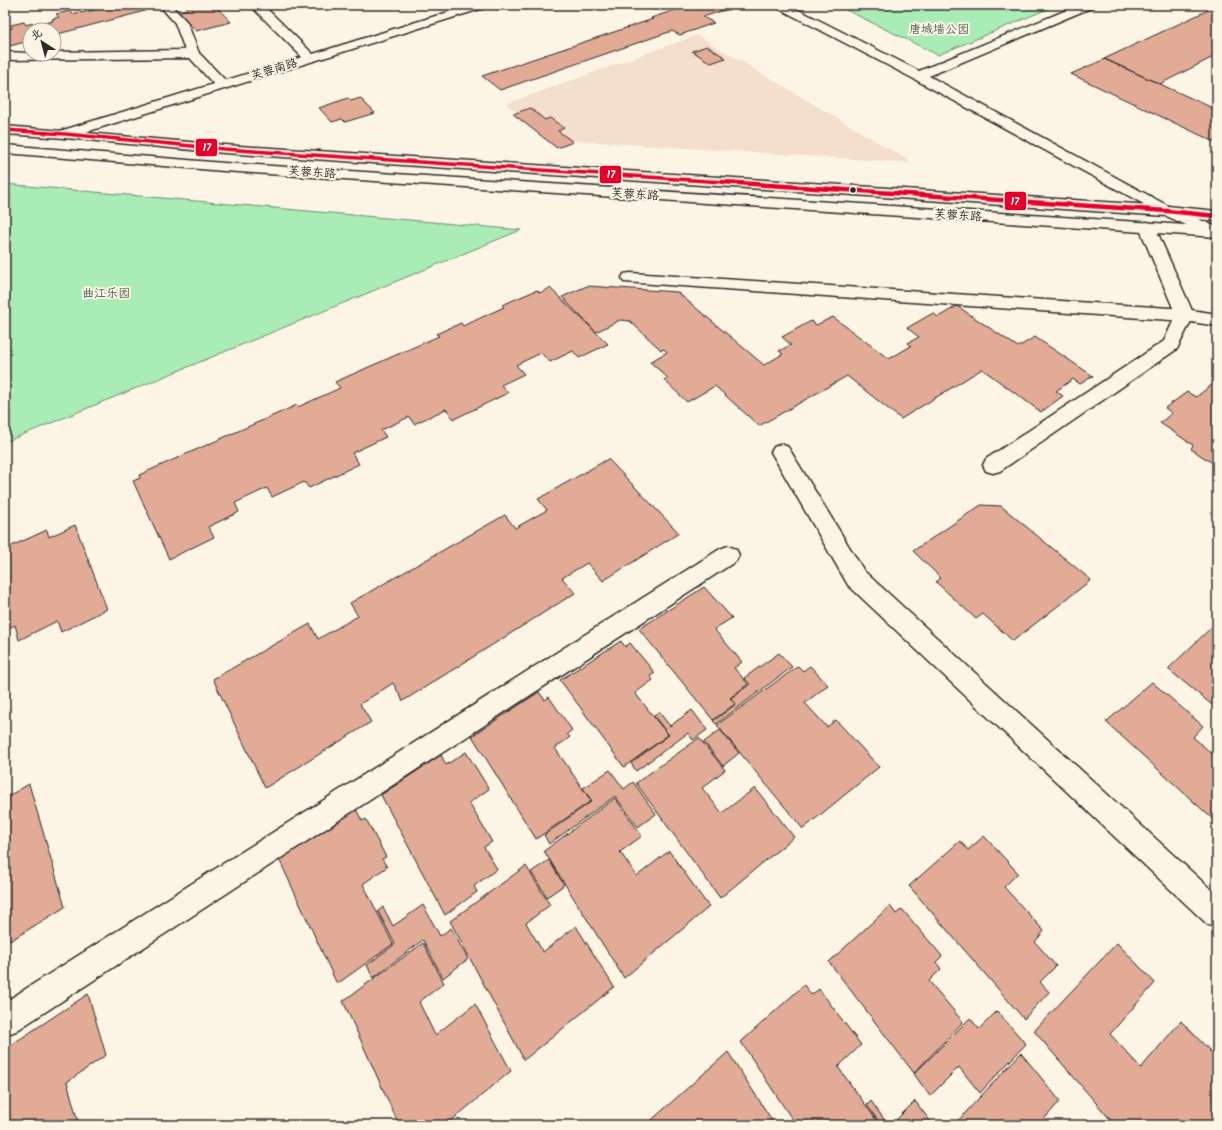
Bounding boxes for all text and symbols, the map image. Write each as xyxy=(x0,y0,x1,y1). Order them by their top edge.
park label: 唐城墙公园 xyxy=(909,20,969,39)
north arrow xyxy=(22,22,62,62)
text: 北 xyxy=(27,24,46,45)
street label: 芙蓉南路 xyxy=(248,53,300,86)
line badge: 17 xyxy=(195,138,218,157)
text: 17 xyxy=(203,139,212,157)
street label: 芙蓉东路 xyxy=(287,161,337,184)
line badge: 17 xyxy=(599,165,622,184)
text: 17 xyxy=(607,166,616,184)
street label: 芙蓉东路 xyxy=(610,183,660,206)
unlabelled marker xyxy=(848,185,858,195)
line badge: 17 xyxy=(1004,191,1027,211)
text: 17 xyxy=(1011,193,1020,211)
street label: 芙蓉东路 xyxy=(933,204,983,227)
park label: 曲江乐园 xyxy=(82,284,130,303)

